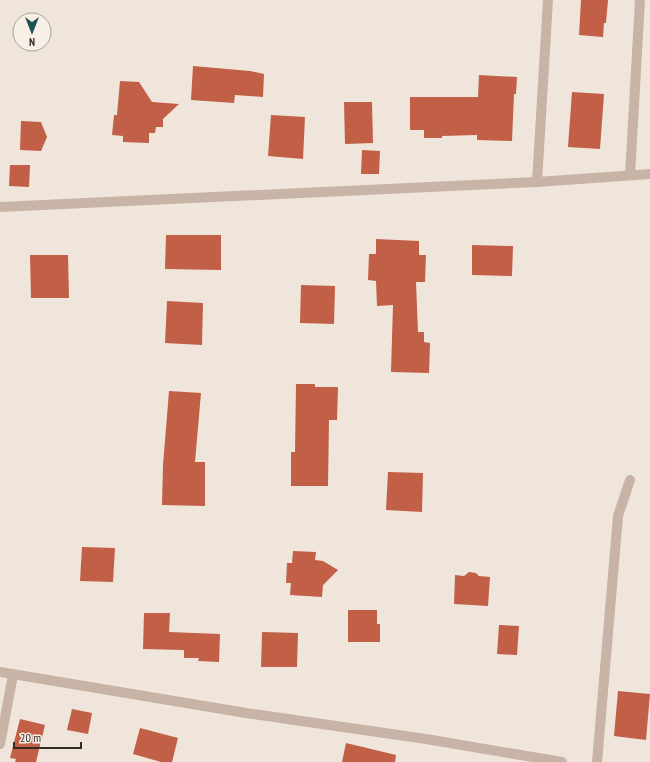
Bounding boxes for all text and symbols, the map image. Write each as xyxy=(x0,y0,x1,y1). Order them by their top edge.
north arrow xyxy=(12,12,52,52)
text: N xyxy=(29,35,35,49)
scale bar xyxy=(14,724,81,750)
text: 20 m xyxy=(20,730,41,745)

